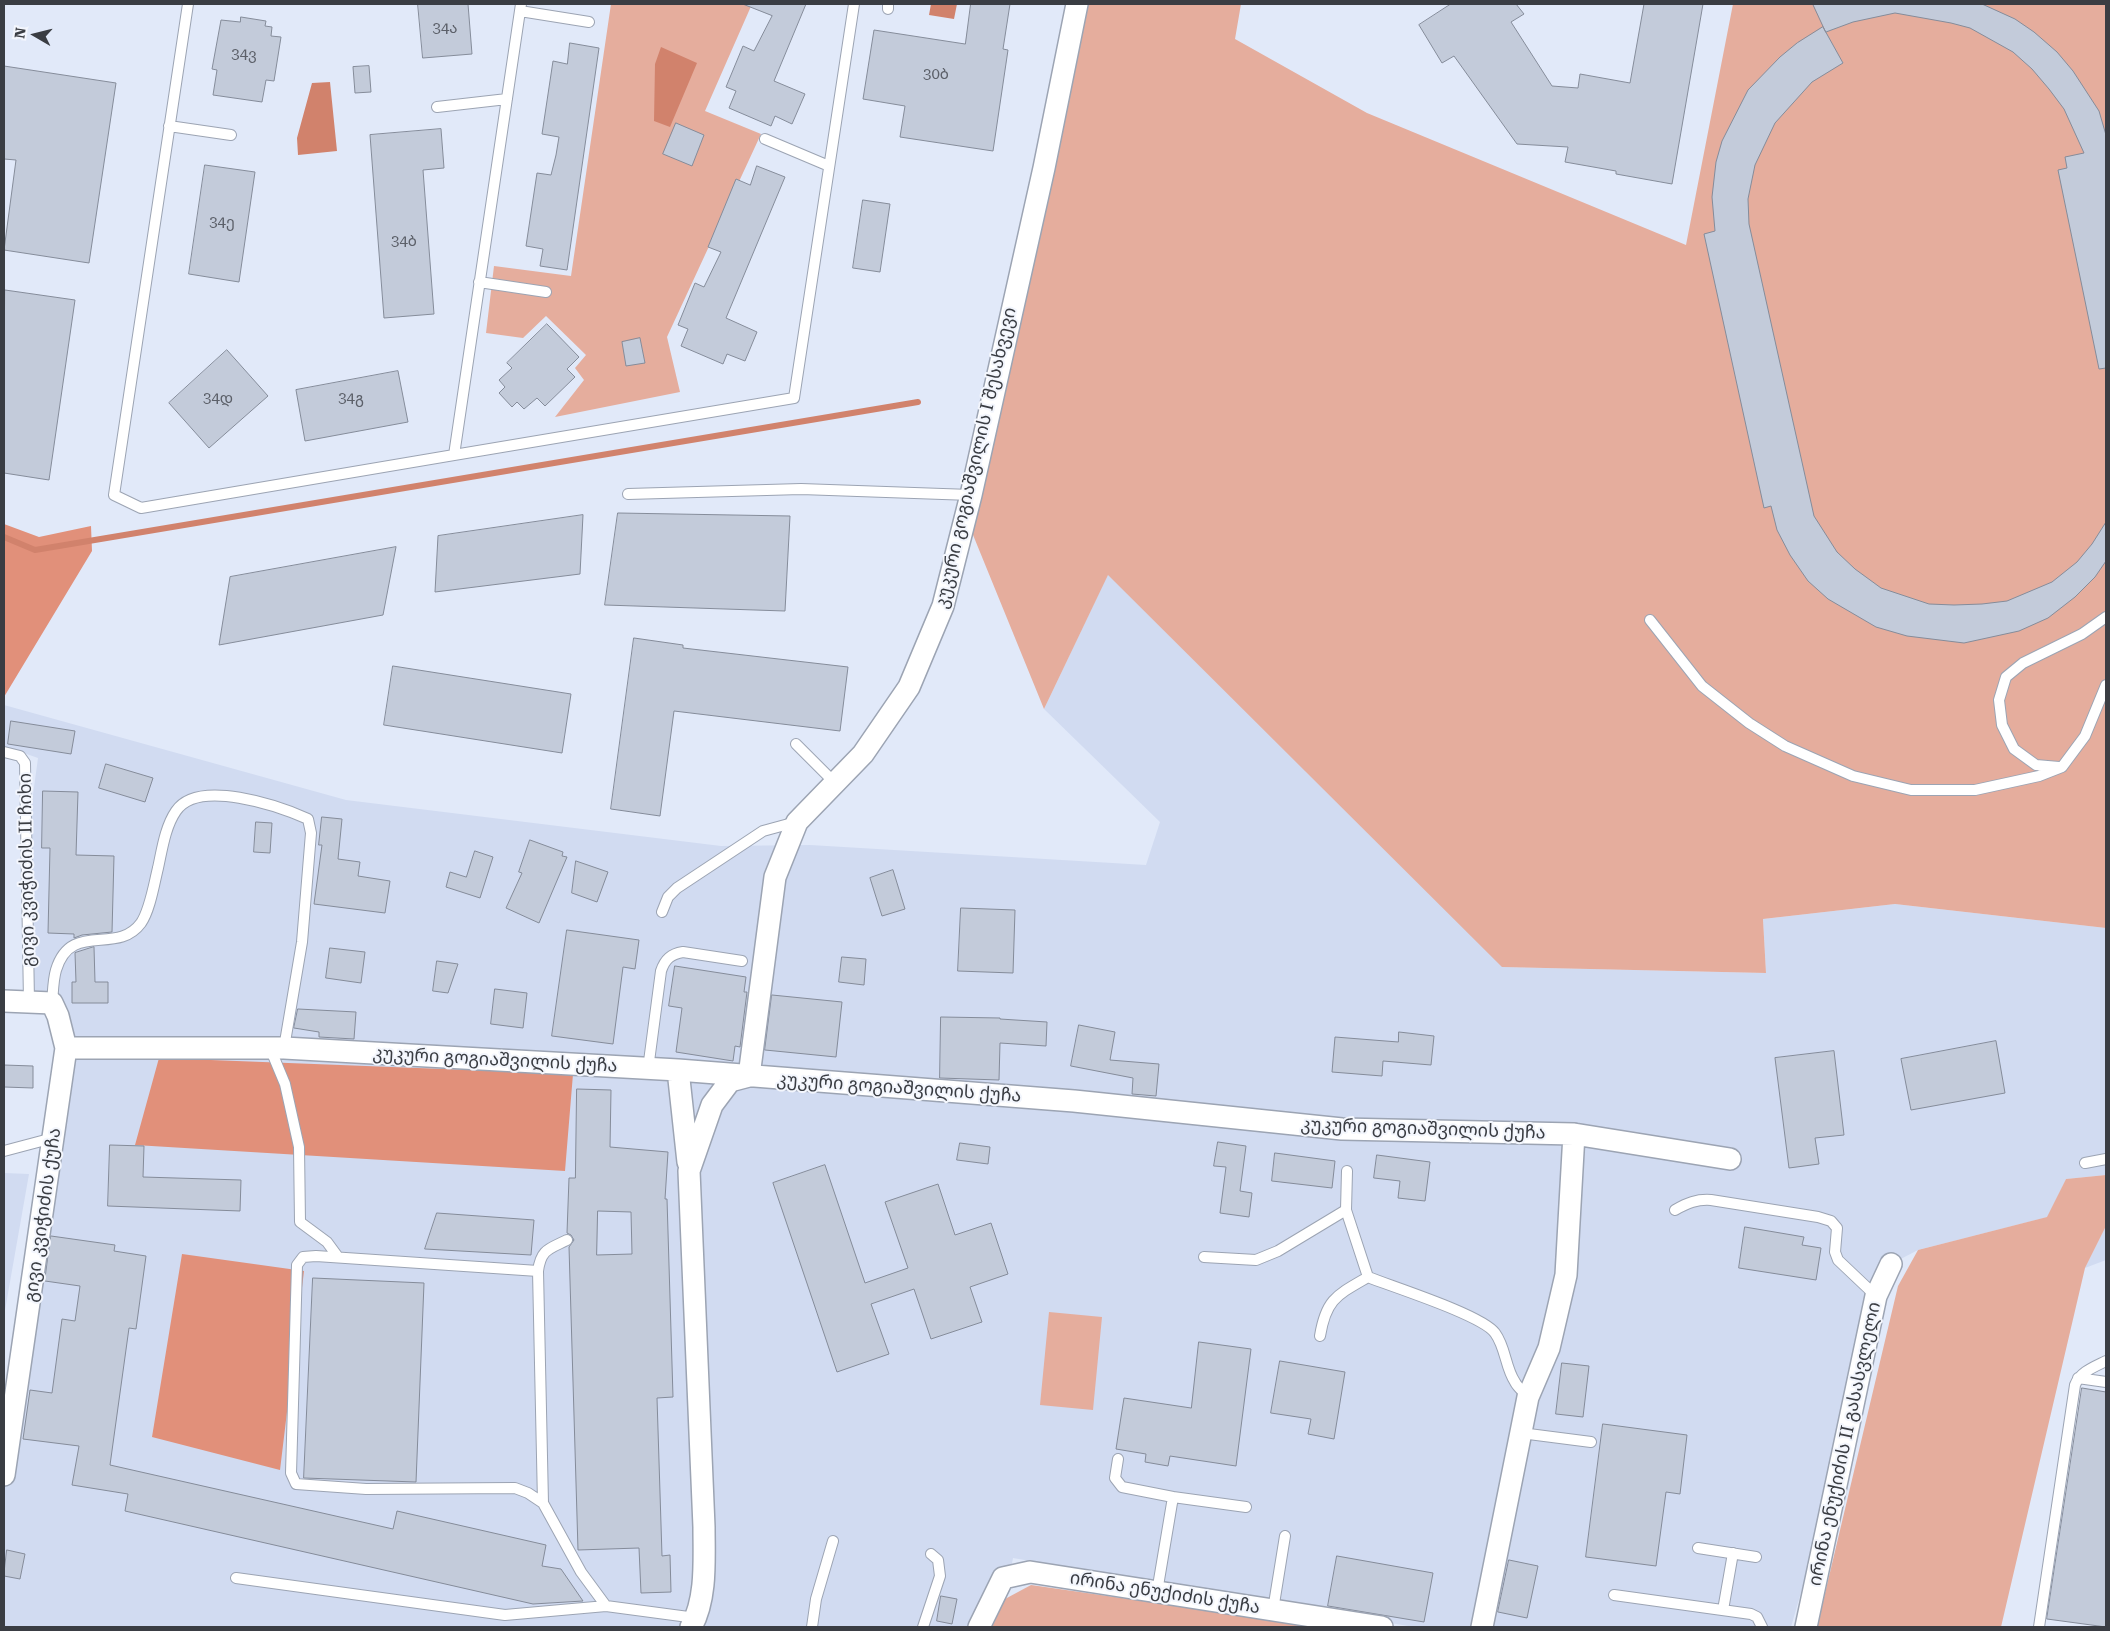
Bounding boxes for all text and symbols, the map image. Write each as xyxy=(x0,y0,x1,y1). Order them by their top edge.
north arrow xyxy=(10,10,60,60)
house number: 34ა xyxy=(432,20,458,38)
text: N xyxy=(11,26,29,39)
house number: 34ვ xyxy=(231,46,257,64)
house number: 30ბ xyxy=(923,66,949,84)
house number: 34ე xyxy=(209,214,235,232)
house number: 34ბ xyxy=(391,233,417,251)
street label: კუკური გოგიაშვილის I შესახვევი xyxy=(931,305,1021,611)
house number: 34დ xyxy=(203,390,233,408)
house number: 34გ xyxy=(338,390,364,408)
street label: გივი კვიჭიძის II ჩიხი xyxy=(15,773,39,967)
street label: კუკური გოგიაშვილის ქუჩა xyxy=(372,1043,618,1077)
street label: კუკური გოგიაშვილის ქუჩა xyxy=(776,1069,1022,1107)
street label: კუკური გოგიაშვილის ქუჩა xyxy=(1300,1114,1546,1144)
street label: გივი კვიჭიძის ქუჩა xyxy=(20,1126,66,1304)
street label: ირინა ენუქიძის II გასასვლელი xyxy=(1804,1300,1886,1588)
street label: ირინა ენუქიძის ქუჩა xyxy=(1068,1567,1262,1619)

